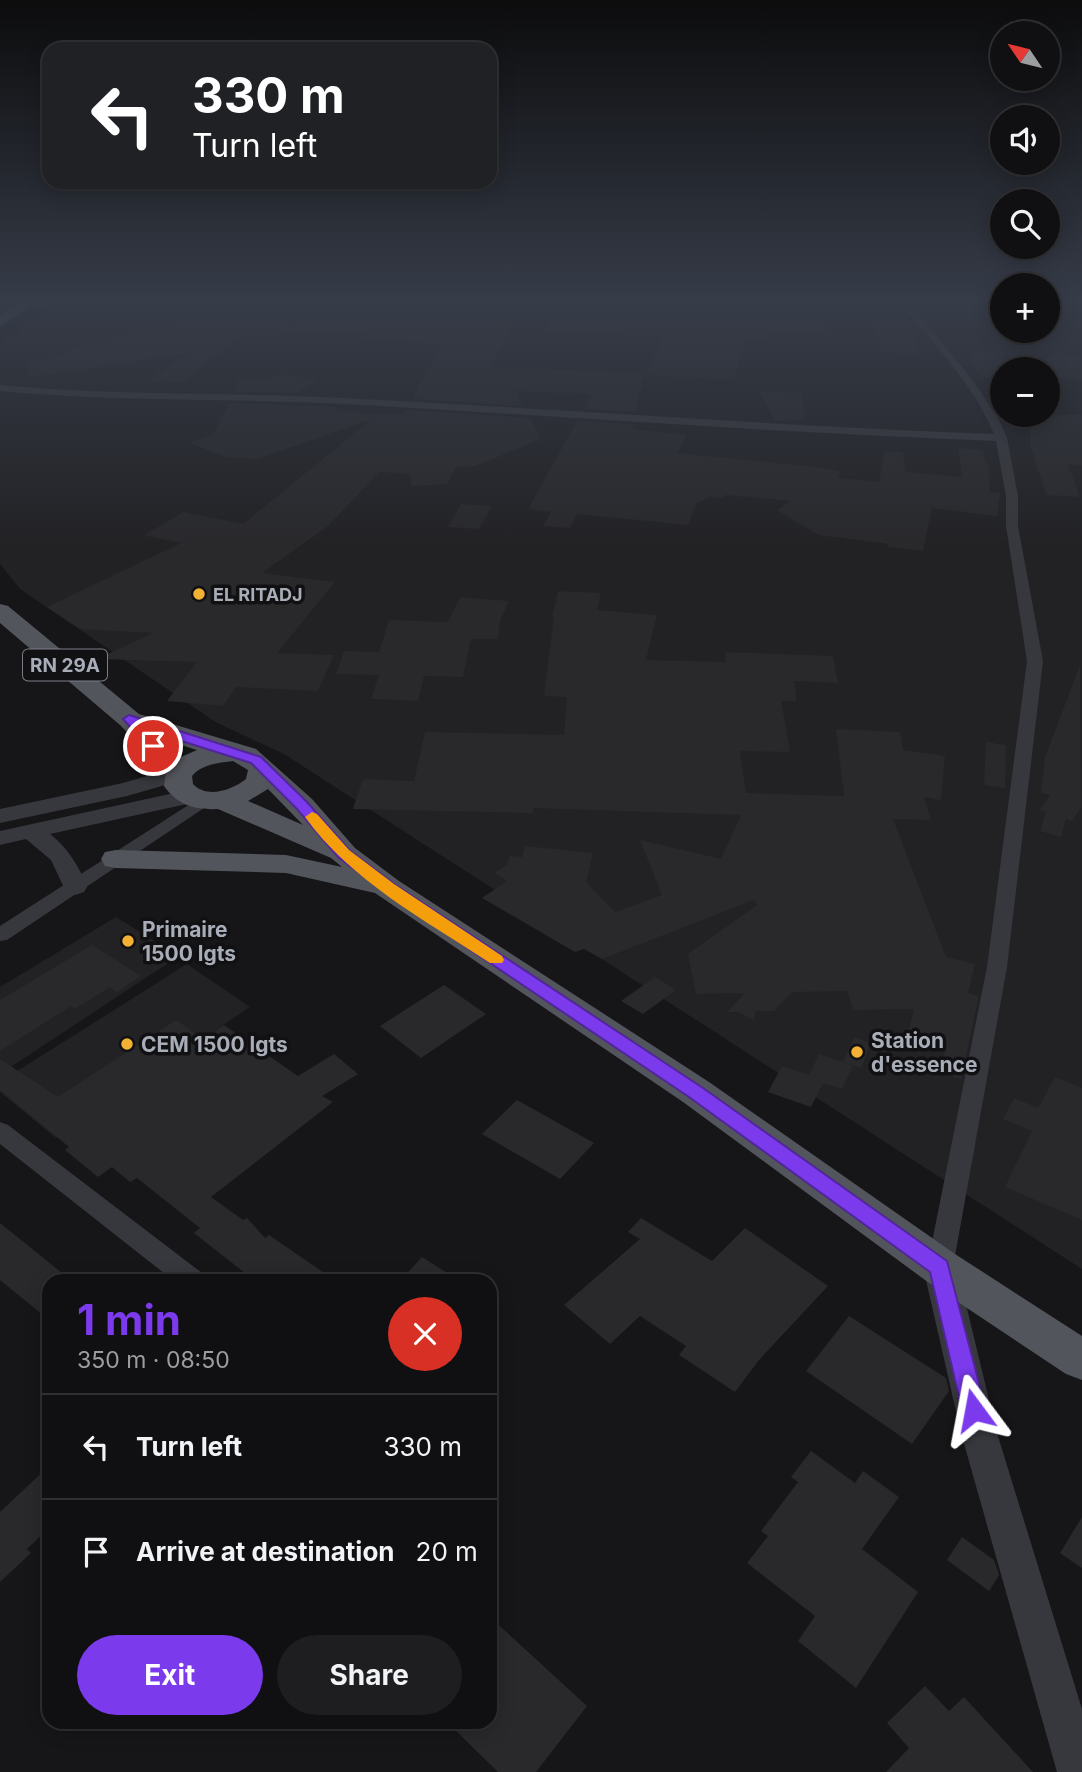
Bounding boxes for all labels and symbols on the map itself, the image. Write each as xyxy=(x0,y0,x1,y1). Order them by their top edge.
north arrow xyxy=(990,21,1060,91)
place label: EL RITADJ xyxy=(213,584,303,605)
marker: EL RITADJ xyxy=(191,586,207,602)
road number: RN 29A xyxy=(23,650,107,680)
pin xyxy=(123,716,183,776)
place label: Primaire 1500 lgts xyxy=(142,917,236,966)
marker: Primaire 1500 lgts xyxy=(120,933,136,949)
place label: Station d'essence xyxy=(871,1028,977,1077)
place label: CEM 1500 lgts xyxy=(141,1032,288,1057)
marker: CEM 1500 lgts xyxy=(119,1036,135,1052)
marker: Station d'essence xyxy=(849,1044,865,1060)
position arrow xyxy=(937,1373,1011,1447)

